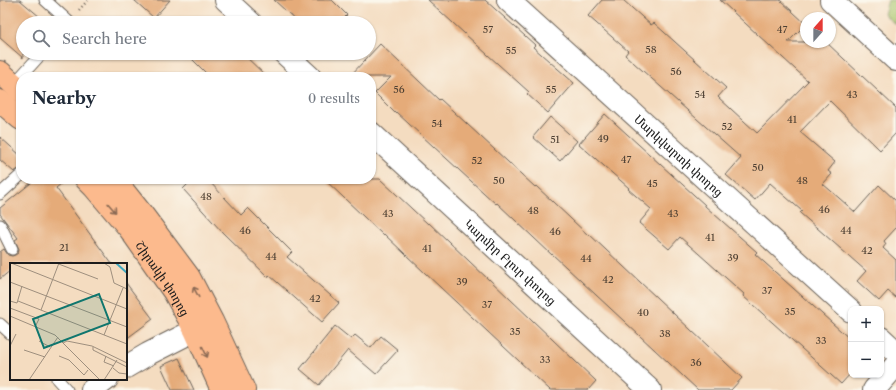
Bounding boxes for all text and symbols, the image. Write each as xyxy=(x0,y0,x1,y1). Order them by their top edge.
north arrow xyxy=(800,12,836,48)
search box xyxy=(16,16,376,60)
house number: 57 xyxy=(483,23,493,36)
house number: 47 xyxy=(777,23,787,36)
icon: search xyxy=(30,27,52,49)
text: Search here xyxy=(62,29,147,48)
house number: 58 xyxy=(645,43,657,56)
house number: 55 xyxy=(506,44,516,57)
house number: 56 xyxy=(670,65,682,78)
house number: 56 xyxy=(393,83,405,96)
house number: 55 xyxy=(546,83,556,96)
text: Nearby xyxy=(32,88,96,108)
house number: 54 xyxy=(694,88,706,101)
house number: 43 xyxy=(846,88,858,101)
text: 0 results xyxy=(308,90,360,106)
street label: Մարկվարտի փողոց xyxy=(632,111,727,199)
house number: 41 xyxy=(787,113,798,126)
house number: 54 xyxy=(431,117,443,130)
house number: 52 xyxy=(721,120,733,133)
house number: 49 xyxy=(597,132,609,145)
house number: 51 xyxy=(550,133,561,146)
house number: 47 xyxy=(621,153,631,166)
house number: 52 xyxy=(471,154,483,167)
house number: 50 xyxy=(752,161,764,174)
house number: 50 xyxy=(493,174,505,187)
house number: 48 xyxy=(796,174,808,187)
house number: 45 xyxy=(646,177,658,190)
house number: 48 xyxy=(200,190,212,203)
one-way arrow xyxy=(107,202,116,213)
house number: 46 xyxy=(818,203,830,216)
house number: 48 xyxy=(527,204,539,217)
house number: 43 xyxy=(382,207,394,220)
house number: 43 xyxy=(667,207,679,220)
street label: Կարմիր Բլուր փողոց xyxy=(462,216,560,308)
house number: 46 xyxy=(239,224,251,237)
house number: 44 xyxy=(840,224,852,237)
house number: 46 xyxy=(549,225,561,238)
house number: 41 xyxy=(705,231,716,244)
street label: Շիրակի փողոց xyxy=(133,238,193,318)
house number: 21 xyxy=(59,241,70,254)
house number: 41 xyxy=(422,242,433,255)
house number: 42 xyxy=(861,244,873,257)
house number: 44 xyxy=(265,250,277,263)
house number: 39 xyxy=(727,251,739,264)
house number: 44 xyxy=(580,252,592,265)
inset map xyxy=(10,263,127,380)
house number: 42 xyxy=(602,273,614,286)
house number: 39 xyxy=(456,275,468,288)
house number: 37 xyxy=(762,284,772,297)
one-way arrow xyxy=(192,286,200,298)
house number: 42 xyxy=(309,292,321,305)
house number: 37 xyxy=(482,298,492,311)
house number: 35 xyxy=(785,305,795,318)
house number: 40 xyxy=(637,306,649,319)
map controls xyxy=(848,306,884,378)
button: + xyxy=(848,306,884,342)
house number: 35 xyxy=(510,325,520,338)
house number: 38 xyxy=(659,327,671,340)
house number: 33 xyxy=(815,334,827,347)
button: − xyxy=(848,342,884,378)
one-way arrow xyxy=(202,345,209,357)
house number: 33 xyxy=(539,353,551,366)
house number: 36 xyxy=(690,356,702,369)

